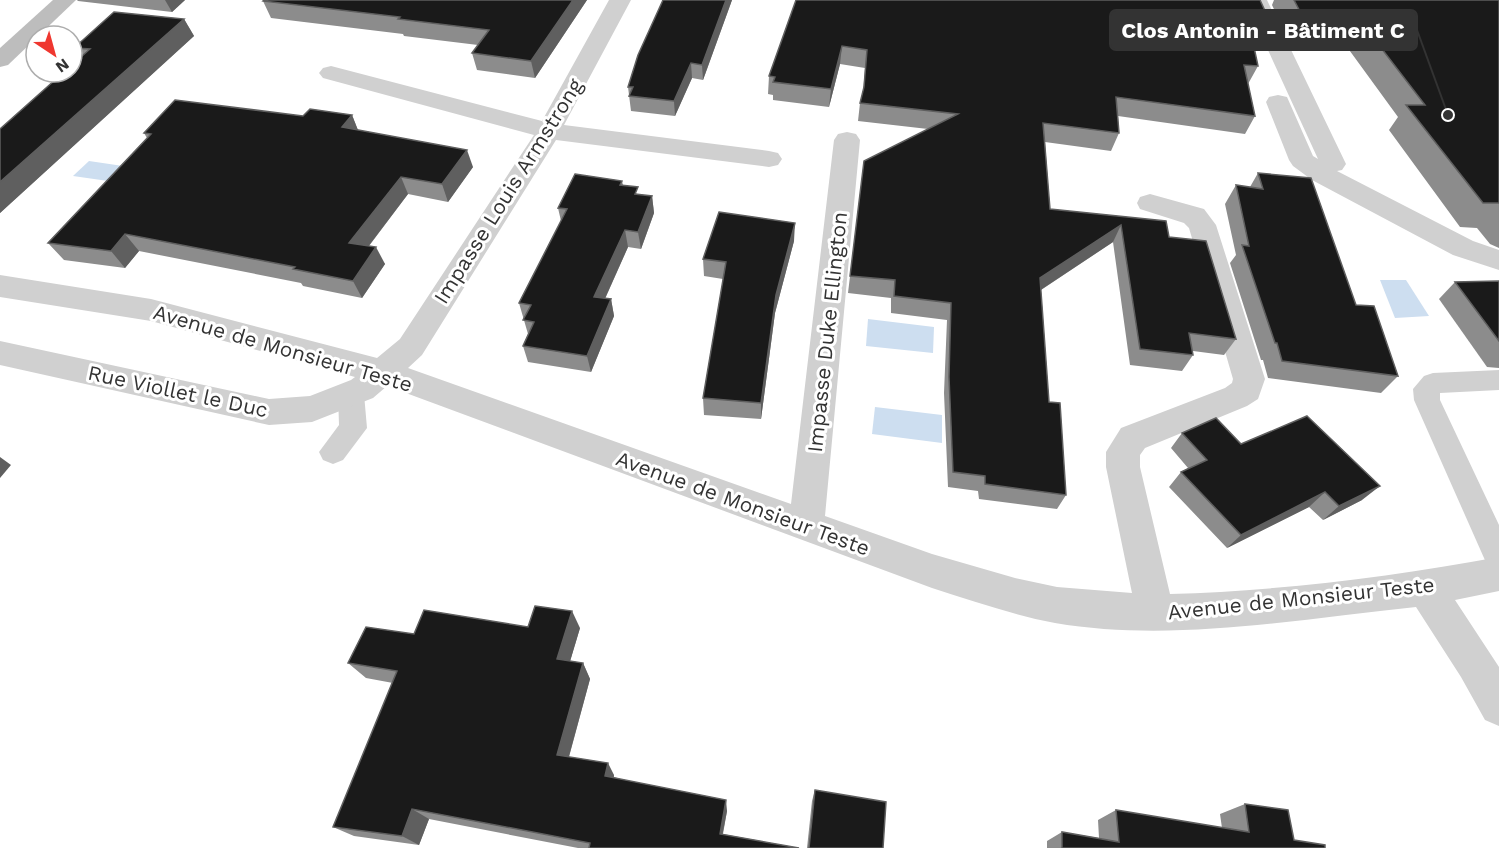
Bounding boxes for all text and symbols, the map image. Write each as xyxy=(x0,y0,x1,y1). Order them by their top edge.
callout: Clos Antonin - Bâtiment C xyxy=(1110,10,1417,50)
text: Clos Antonin - Bâtiment C xyxy=(1121,18,1405,43)
north arrow xyxy=(24,24,84,84)
text: N xyxy=(52,55,73,77)
street label: Impasse Louis Armstrong xyxy=(428,73,588,308)
street label: Impasse Duke Ellington xyxy=(802,210,852,454)
street label: Avenue de Monsieur Teste xyxy=(151,299,415,397)
street label: Rue Viollet le Duc xyxy=(86,360,270,422)
street label: Avenue de Monsieur Teste xyxy=(613,445,873,561)
street label: Avenue de Monsieur Teste xyxy=(1166,572,1436,624)

